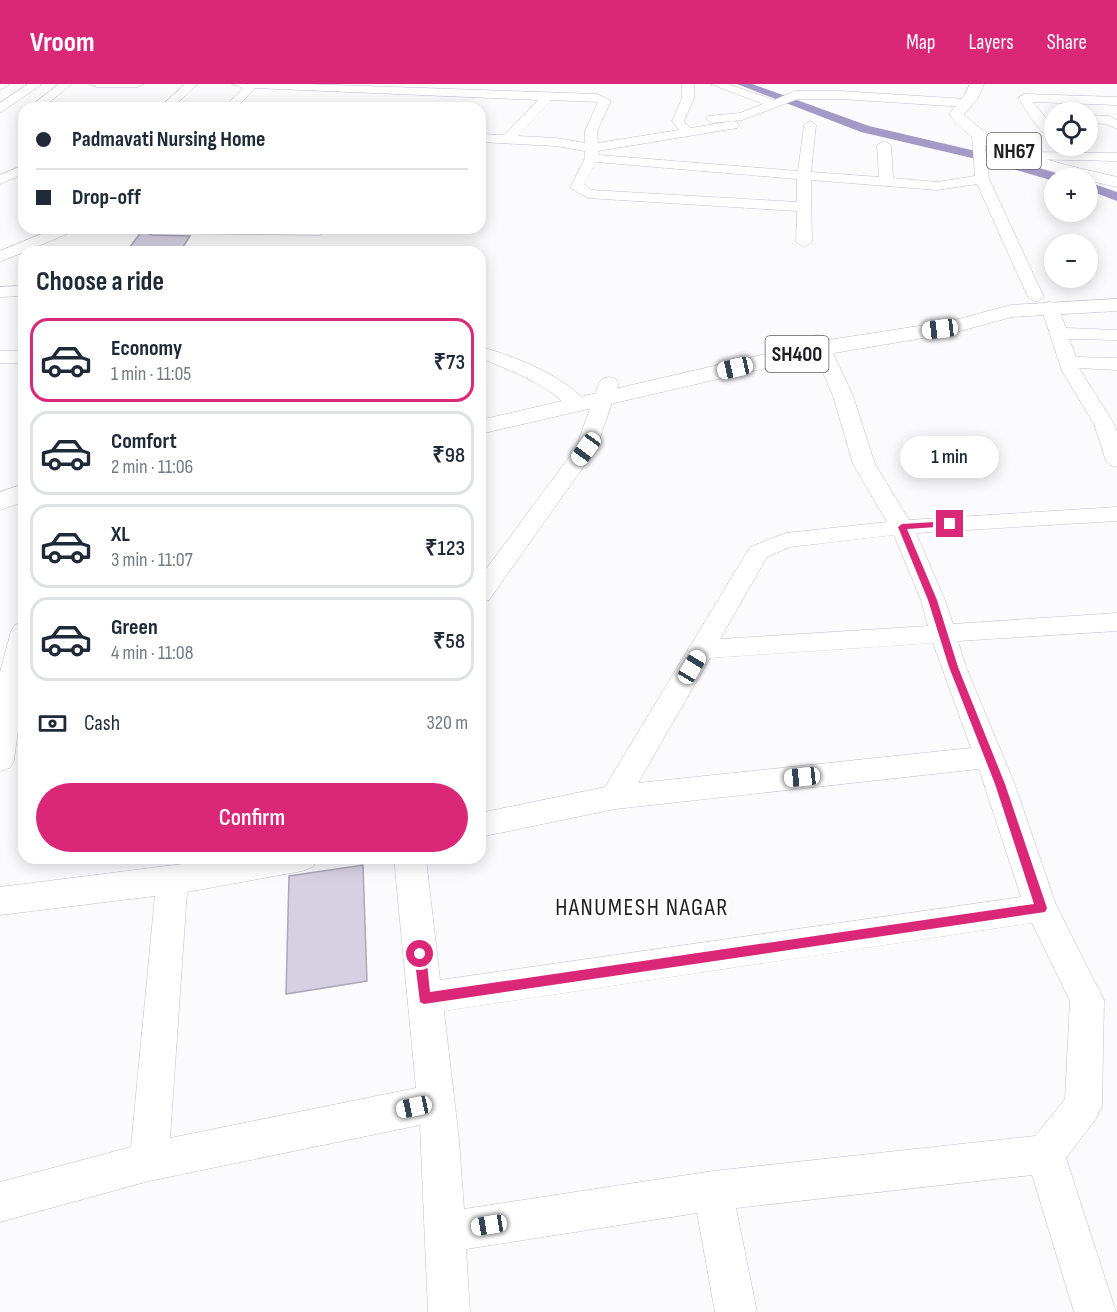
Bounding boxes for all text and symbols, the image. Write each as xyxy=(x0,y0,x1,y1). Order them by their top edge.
text: Vroom xyxy=(30,26,94,59)
text: Map xyxy=(906,30,935,55)
text: Layers xyxy=(968,30,1014,55)
text: Share xyxy=(1047,30,1087,55)
map controls xyxy=(1044,102,1098,288)
button: locate xyxy=(1044,102,1098,156)
text: Padmavati Nursing Home xyxy=(72,126,265,153)
road number: NH67 xyxy=(987,133,1041,169)
button: + xyxy=(1044,168,1098,222)
text: Drop-off xyxy=(72,184,141,211)
button: − xyxy=(1044,234,1098,288)
text: Choose a ride xyxy=(36,266,164,298)
car xyxy=(921,318,959,340)
icon: car xyxy=(39,333,93,387)
text: Economy xyxy=(111,335,182,362)
road number: SH400 xyxy=(766,336,828,372)
text: ₹73 xyxy=(434,349,465,376)
car xyxy=(715,355,755,381)
text: 1 min · 11:05 xyxy=(111,362,191,386)
icon: car xyxy=(39,426,93,480)
text: Comfort xyxy=(111,428,177,455)
car xyxy=(568,429,604,469)
callout: 1 min xyxy=(900,437,1000,479)
text: ₹98 xyxy=(432,442,465,469)
text: 1 min xyxy=(931,445,968,469)
text: 2 min · 11:06 xyxy=(111,455,193,479)
route end xyxy=(936,510,963,537)
icon: car xyxy=(39,519,93,573)
text: XL xyxy=(111,521,130,548)
text: ₹123 xyxy=(425,535,465,562)
text: 3 min · 11:07 xyxy=(111,548,193,572)
icon: car xyxy=(39,612,93,666)
text: Green xyxy=(111,614,158,641)
text: ₹58 xyxy=(433,628,465,655)
text: 4 min · 11:08 xyxy=(111,641,193,665)
car xyxy=(675,647,709,687)
icon: cash xyxy=(36,707,69,740)
text: Cash xyxy=(84,710,120,737)
text: 320 m xyxy=(426,711,468,735)
car xyxy=(783,766,821,788)
button: Confirm xyxy=(36,783,468,852)
district label: HANUMESH NAGAR xyxy=(555,893,729,922)
route start xyxy=(406,940,433,967)
car xyxy=(395,1094,433,1120)
car xyxy=(470,1213,508,1237)

